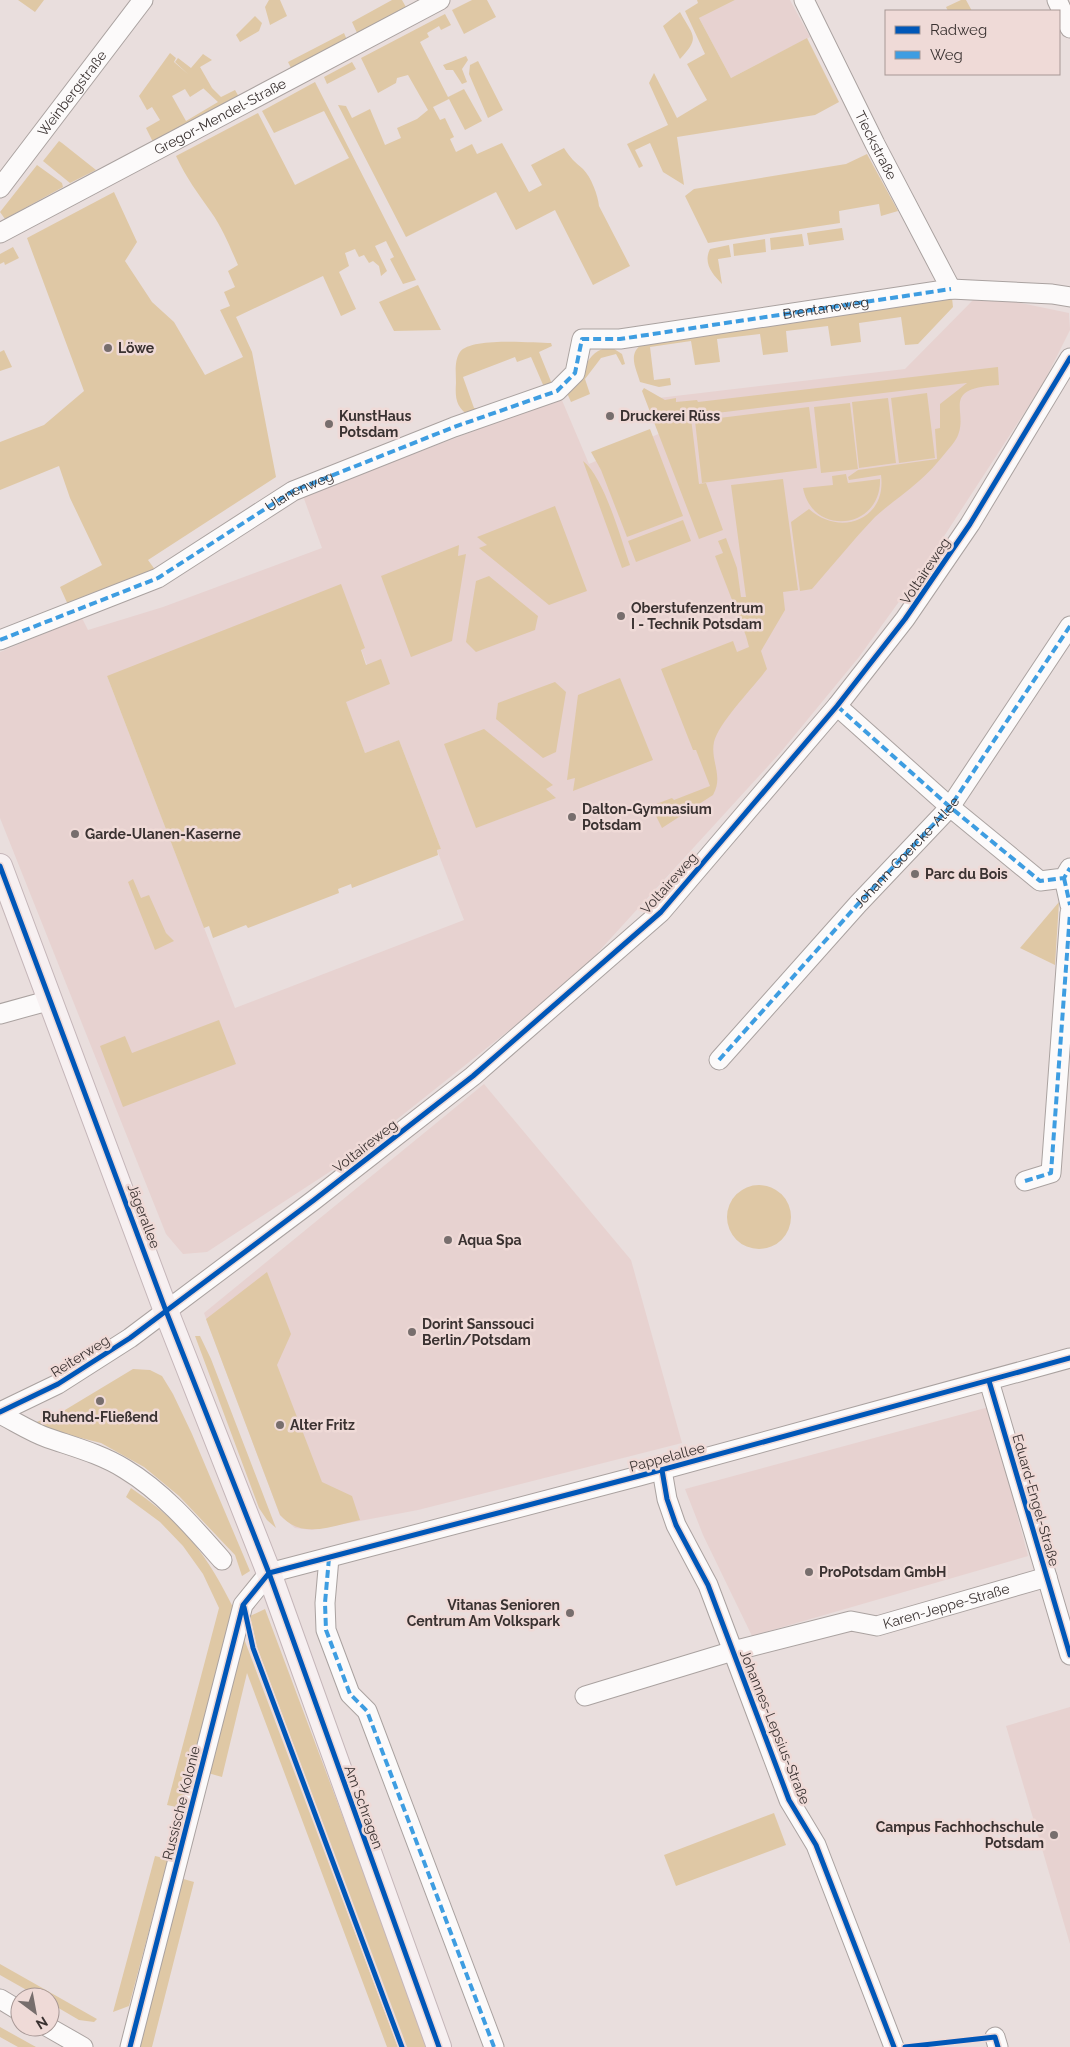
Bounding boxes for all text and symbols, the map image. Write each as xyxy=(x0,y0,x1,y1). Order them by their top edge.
legend xyxy=(885,10,1060,75)
text: Radweg xyxy=(930,21,987,39)
text: Weg xyxy=(930,46,963,64)
street label: Weinbergstraße xyxy=(34,47,110,139)
street label: Gregor-Mendel-Straße xyxy=(151,75,289,158)
street label: Tieckstraße xyxy=(852,108,900,182)
street label: Brentanoweg xyxy=(782,294,870,322)
place label: Löwe xyxy=(118,340,155,356)
marker: Löwe xyxy=(102,342,114,354)
place label: KunstHaus Potsdam xyxy=(339,408,412,440)
place label: Druckerei Rüss xyxy=(620,408,720,424)
marker: Druckerei Rüss xyxy=(604,410,616,422)
marker: KunstHaus Potsdam xyxy=(323,418,335,430)
street label: Ulanenweg xyxy=(262,468,336,515)
street label: Voltaireweg xyxy=(897,535,953,607)
place label: Oberstufenzentrum I - Technik Potsdam xyxy=(631,600,763,632)
marker: Oberstufenzentrum I - Technik Potsdam xyxy=(615,610,627,622)
street label: Johann-Goercke-Allee xyxy=(851,794,963,911)
place label: Dalton-Gymnasium Potsdam xyxy=(582,801,712,833)
marker: Dalton-Gymnasium Potsdam xyxy=(566,811,578,823)
place label: Garde-Ulanen-Kaserne xyxy=(85,826,241,842)
marker: Garde-Ulanen-Kaserne xyxy=(69,828,81,840)
street label: Voltaireweg xyxy=(637,849,701,917)
place label: Parc du Bois xyxy=(925,866,1008,882)
marker: Parc du Bois xyxy=(909,868,921,880)
street label: Voltaireweg xyxy=(330,1116,400,1176)
street label: Jägerallee xyxy=(124,1182,164,1250)
place label: Aqua Spa xyxy=(458,1232,522,1248)
marker: Aqua Spa xyxy=(442,1234,454,1246)
place label: Dorint Sanssouci Berlin/Potsdam xyxy=(422,1316,534,1348)
marker: Dorint Sanssouci Berlin/Potsdam xyxy=(406,1326,418,1338)
street label: Reiterweg xyxy=(48,1332,112,1380)
marker: Ruhend-Fließend xyxy=(94,1395,106,1407)
place label: Ruhend-Fließend xyxy=(42,1409,158,1425)
place label: Alter Fritz xyxy=(290,1417,355,1433)
marker: Alter Fritz xyxy=(274,1419,286,1431)
street label: Eduard-Engel-Straße xyxy=(1009,1432,1063,1568)
street label: Pappelallee xyxy=(628,1439,706,1475)
place label: ProPotsdam GmbH xyxy=(819,1564,946,1580)
marker: ProPotsdam GmbH xyxy=(803,1566,815,1578)
street label: Karen-Jeppe-Straße xyxy=(881,1580,1011,1632)
place label: Vitanas Senioren Centrum Am Volkspark xyxy=(407,1597,560,1629)
marker: Vitanas Senioren Centrum Am Volkspark xyxy=(564,1607,576,1619)
street label: Johannes-Lepsius-Straße xyxy=(737,1647,813,1807)
street label: Russische Kolonie xyxy=(159,1744,203,1862)
street label: Am Schragen xyxy=(341,1763,387,1851)
place label: Campus Fachhochschule Potsdam xyxy=(876,1819,1045,1851)
marker: Campus Fachhochschule Potsdam xyxy=(1048,1829,1060,1841)
north arrow xyxy=(10,1987,60,2037)
text: N xyxy=(33,2013,51,2033)

